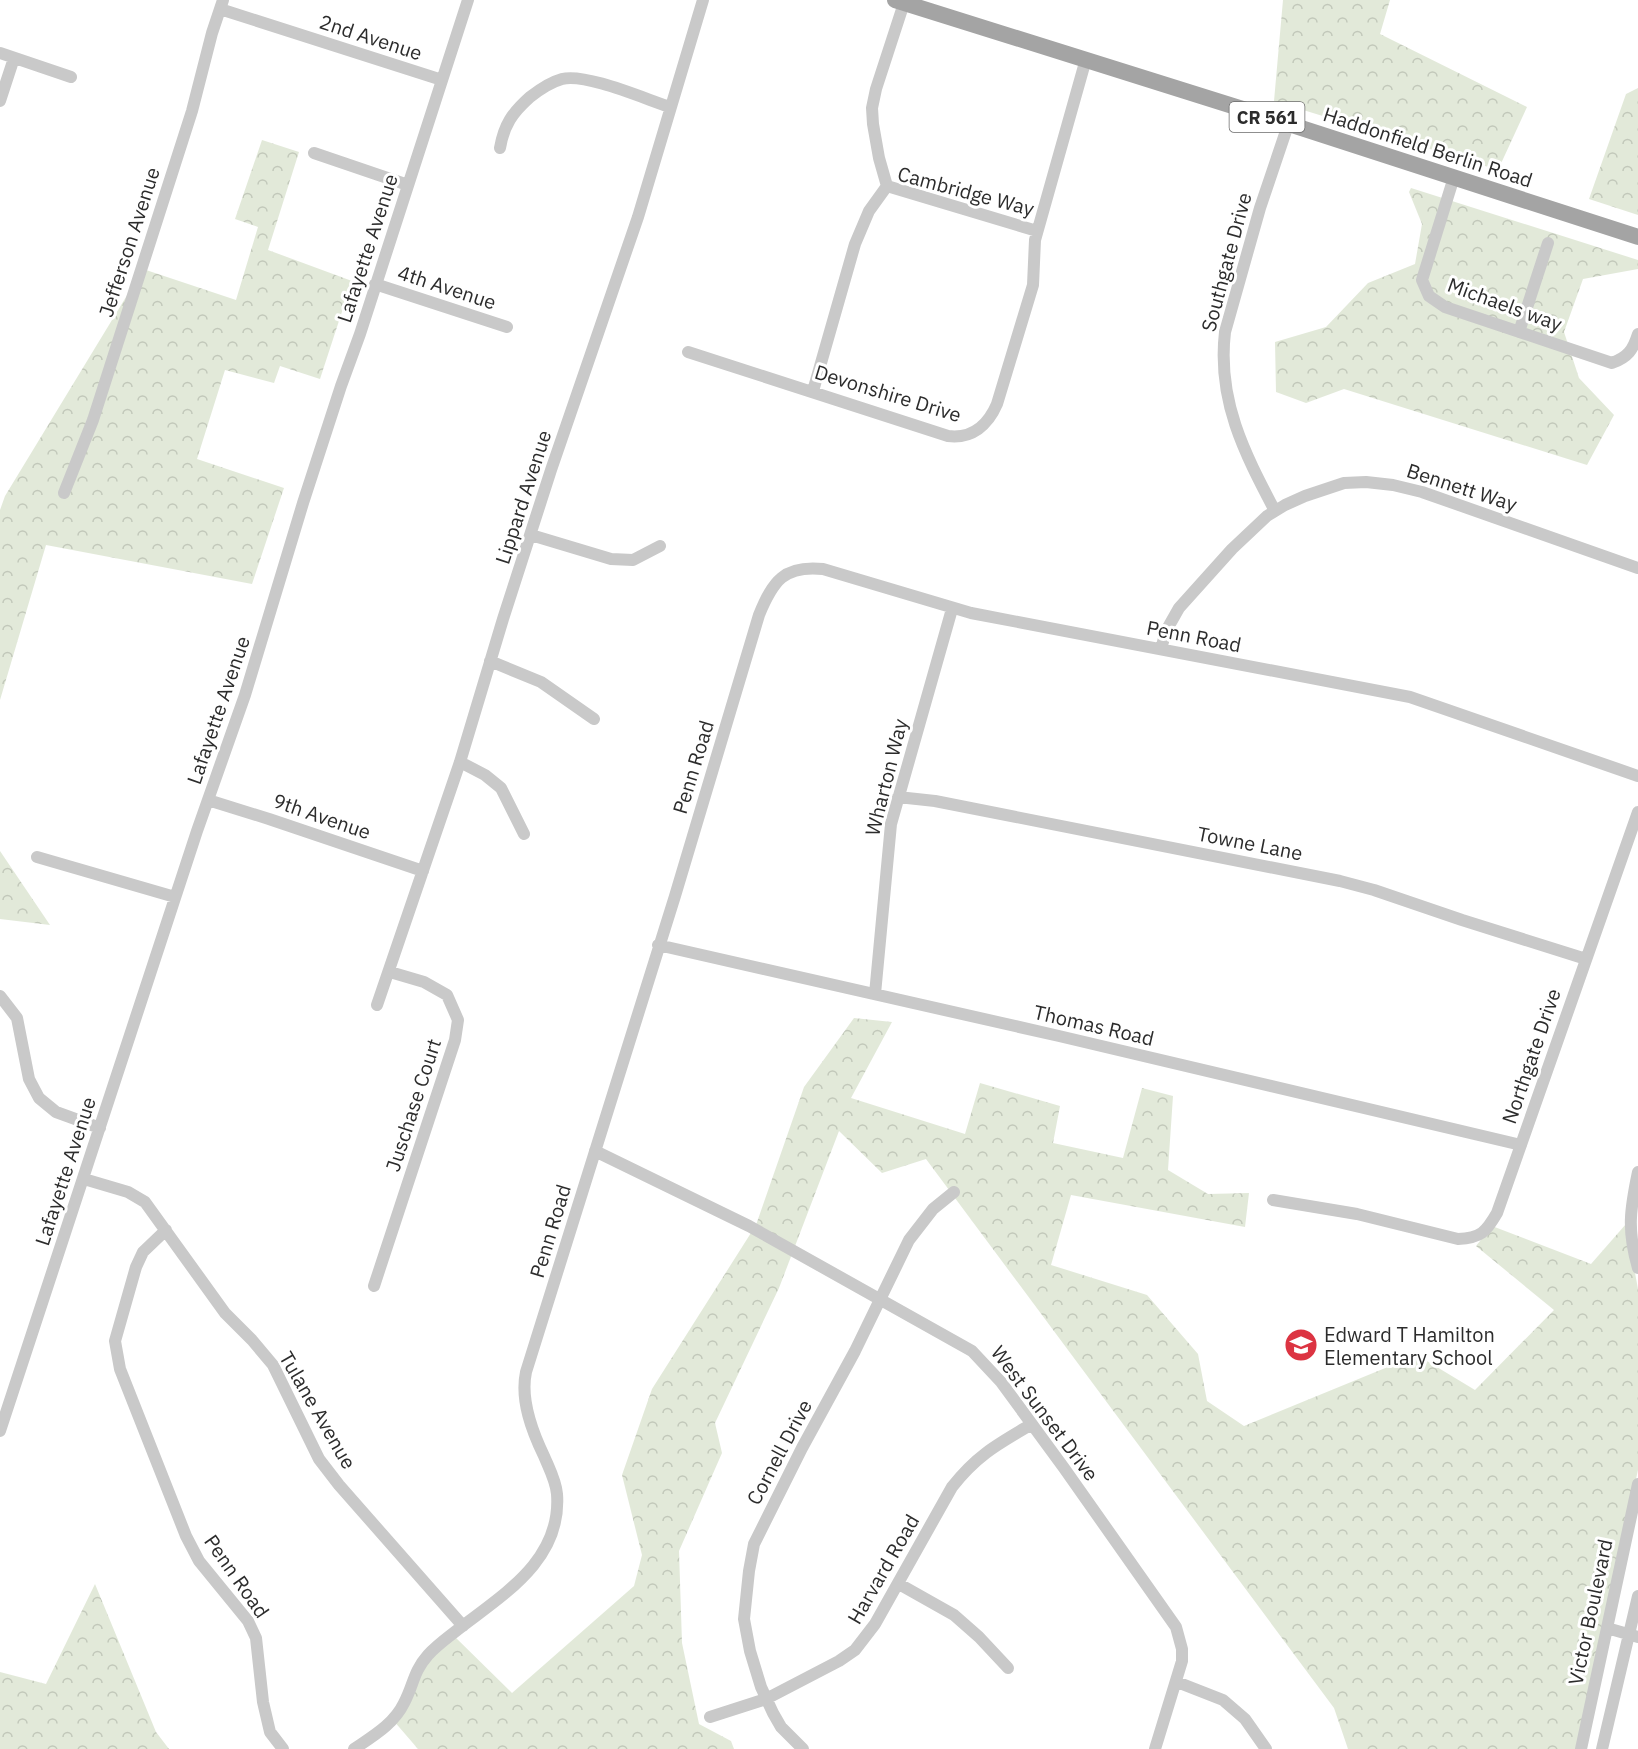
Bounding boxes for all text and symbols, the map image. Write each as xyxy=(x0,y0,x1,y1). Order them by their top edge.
street label: 2nd Avenue xyxy=(316,8,426,66)
street label: Haddonfield Berlin Road xyxy=(1320,100,1536,194)
road number: CR 561 xyxy=(1230,102,1304,132)
street label: Cambridge Way xyxy=(895,160,1037,222)
street label: Jefferson Avenue xyxy=(92,164,166,320)
street label: Lafayette Avenue xyxy=(330,170,404,326)
street label: Southgate Drive xyxy=(1194,190,1258,334)
street label: 4th Avenue xyxy=(394,258,500,316)
street label: Michaels way xyxy=(1444,271,1566,337)
street label: Devonshire Drive xyxy=(811,358,965,428)
street label: Lippard Avenue xyxy=(489,427,557,567)
street label: Bennett Way xyxy=(1403,456,1521,518)
street label: Penn Road xyxy=(1144,614,1244,658)
street label: Lafayette Avenue xyxy=(180,632,256,788)
street label: Wharton Way xyxy=(858,716,914,838)
street label: Penn Road xyxy=(666,717,720,817)
street label: 9th Avenue xyxy=(269,787,375,845)
street label: Towne Lane xyxy=(1195,820,1305,866)
street label: Northgate Drive xyxy=(1495,985,1567,1127)
street label: Thomas Road xyxy=(1031,998,1157,1052)
street label: Juschase Court xyxy=(379,1035,447,1175)
street label: Lafayette Avenue xyxy=(28,1093,102,1249)
street label: Penn Road xyxy=(523,1181,577,1281)
place label: Edward T Hamilton Elementary School xyxy=(1324,1321,1495,1371)
school or university icon: Edward T Hamilton Elementary School xyxy=(1283,1327,1319,1363)
street label: West Sunset Drive xyxy=(985,1340,1105,1486)
street label: Tulane Avenue xyxy=(273,1346,363,1474)
street label: Cornell Drive xyxy=(740,1395,818,1509)
street label: Harvard Road xyxy=(841,1509,925,1629)
street label: Penn Road xyxy=(198,1529,276,1623)
street label: Victor Boulevard xyxy=(1561,1537,1619,1687)

